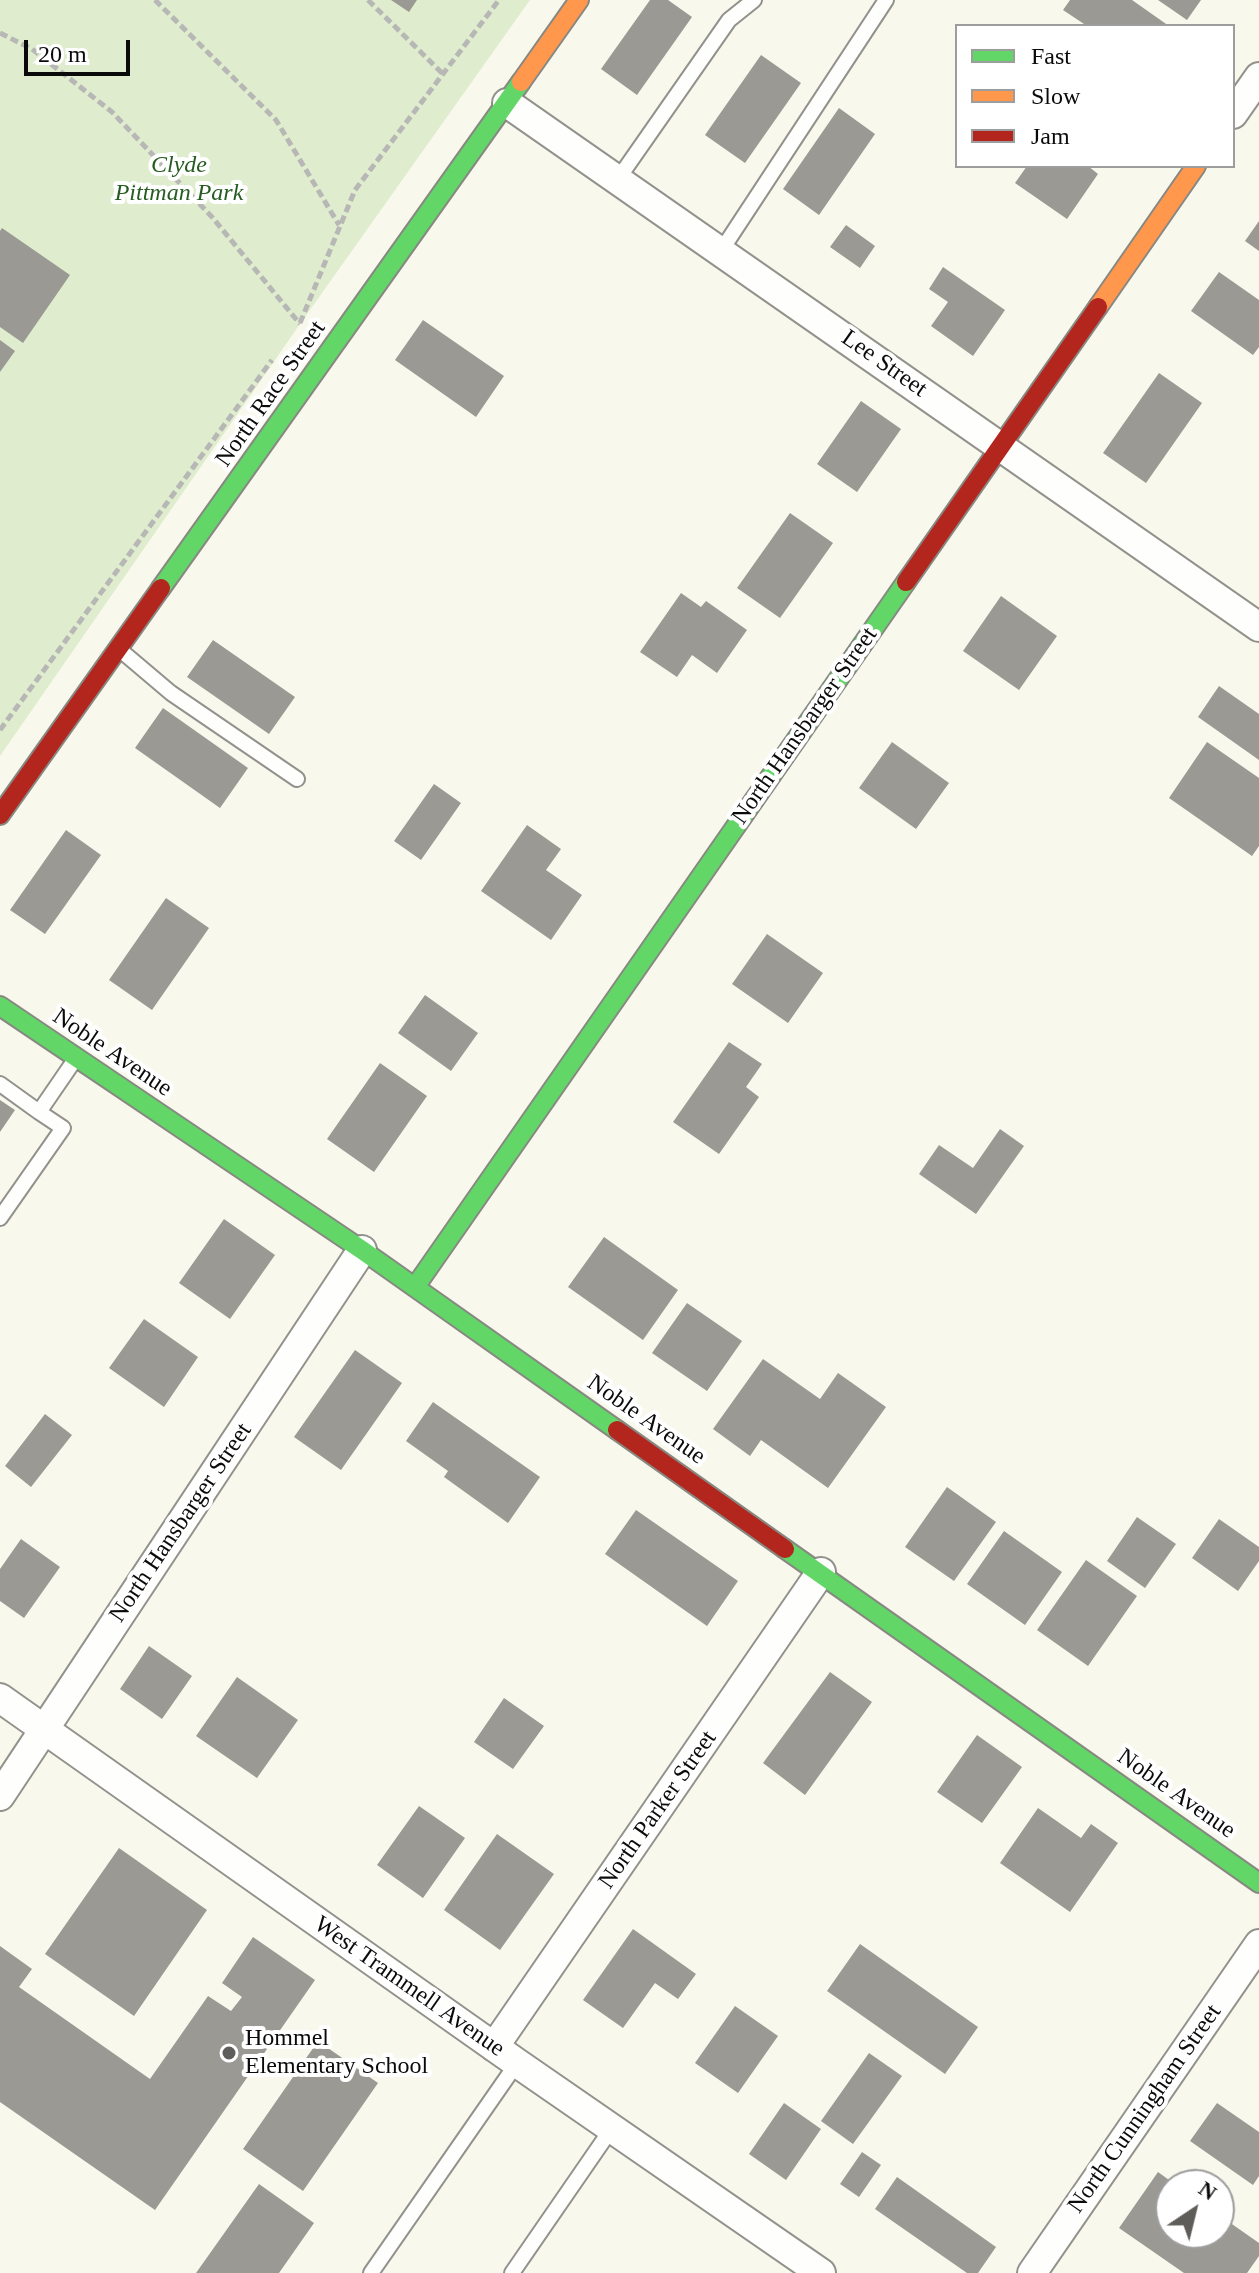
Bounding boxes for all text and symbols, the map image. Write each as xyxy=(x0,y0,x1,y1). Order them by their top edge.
scale bar xyxy=(28,24,134,74)
legend xyxy=(955,24,1235,168)
text: 20 m xyxy=(38,41,87,67)
text: Fast xyxy=(1031,43,1071,69)
text: Slow xyxy=(1031,83,1080,109)
text: Jam xyxy=(1031,123,1070,149)
park label: Clyde Pittman Park xyxy=(115,152,243,208)
street label: North Race Street xyxy=(210,315,332,473)
street label: Lee Street xyxy=(836,324,932,404)
street label: North Hansbarger Street xyxy=(726,622,884,830)
street label: Noble Avenue xyxy=(47,1003,177,1103)
street label: Noble Avenue xyxy=(581,1369,711,1471)
street label: North Hansbarger Street xyxy=(104,1418,258,1628)
street label: North Parker Street xyxy=(593,1725,723,1895)
street label: Noble Avenue xyxy=(1111,1743,1241,1845)
street label: West Trammell Avenue xyxy=(308,1910,510,2064)
street label: North Cunningham Street xyxy=(1062,1999,1228,2219)
place label: Hommel Elementary School xyxy=(245,2025,428,2081)
marker: Hommel Elementary School xyxy=(220,2044,238,2062)
north arrow xyxy=(1155,2169,1235,2249)

